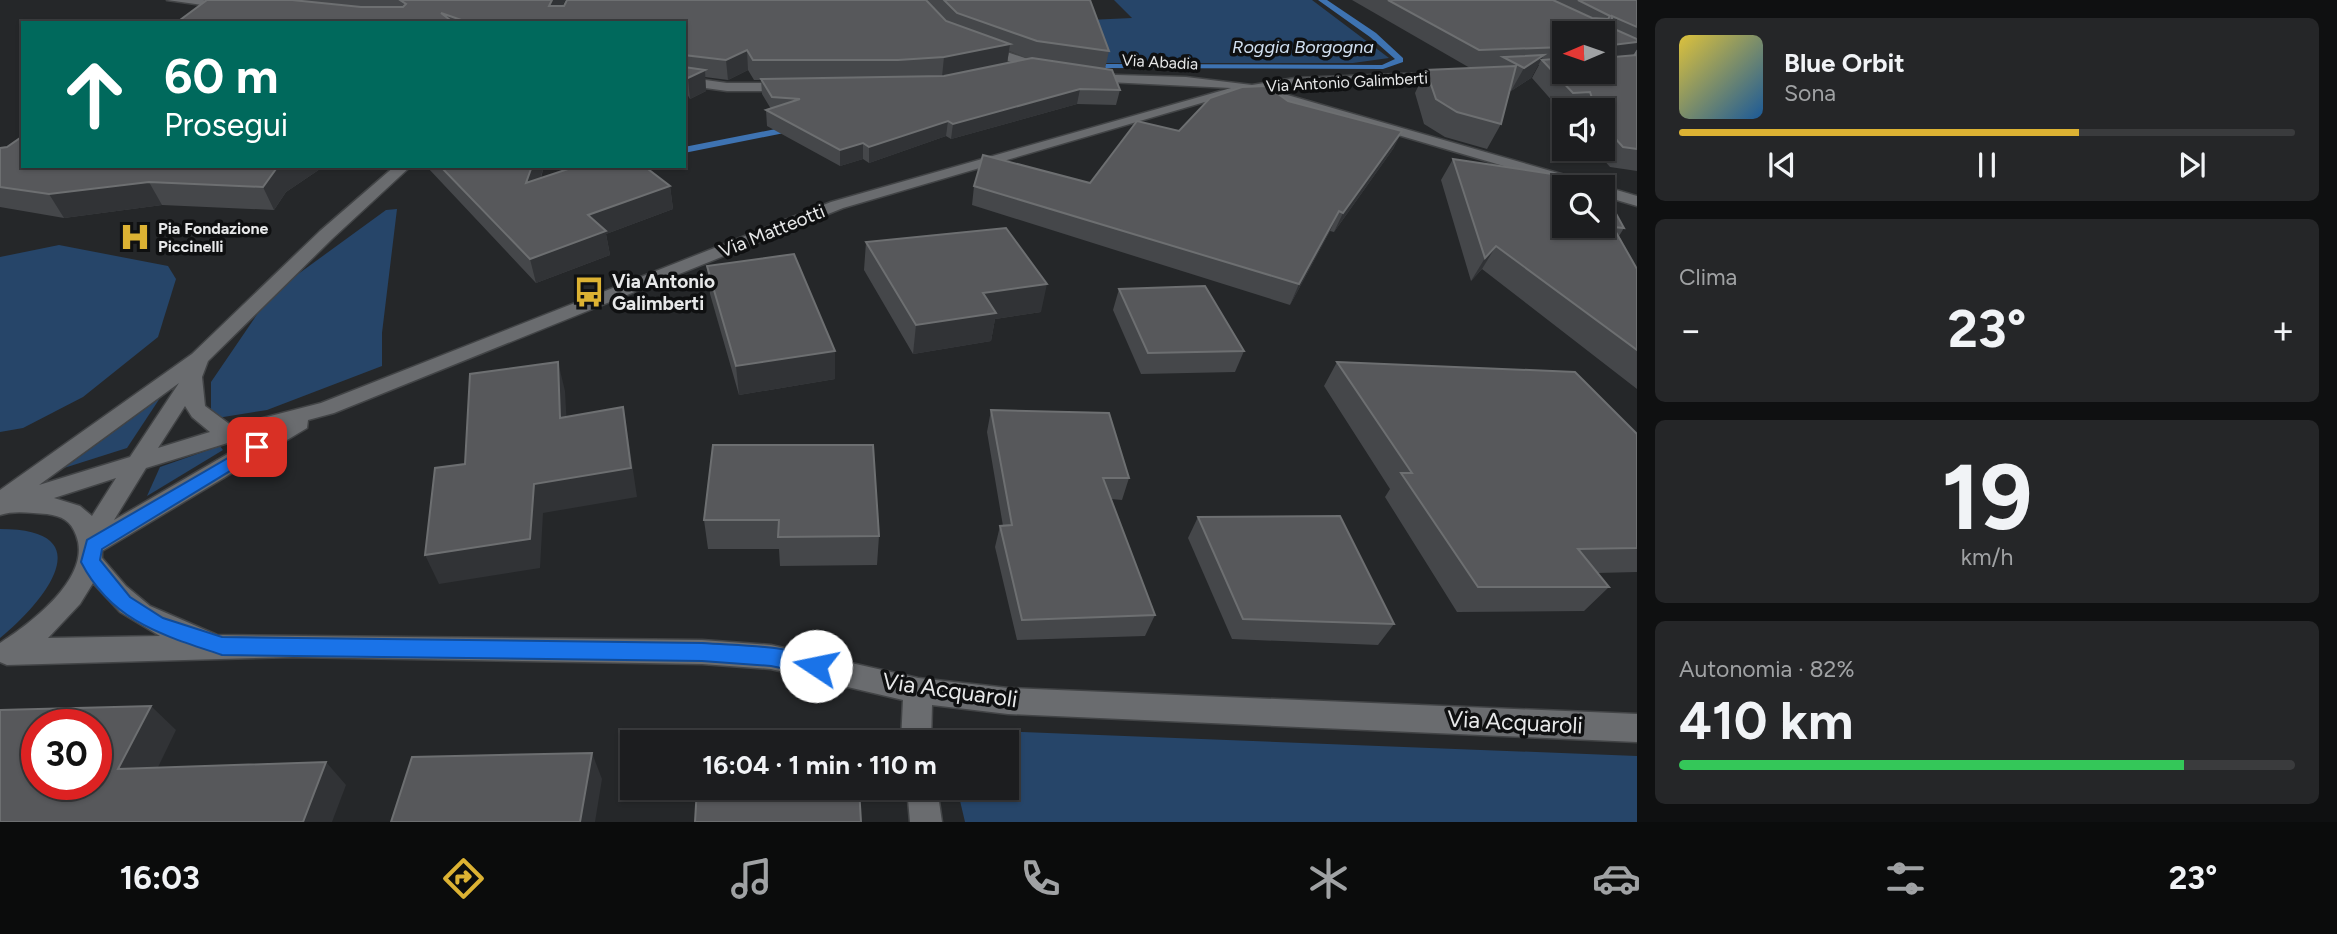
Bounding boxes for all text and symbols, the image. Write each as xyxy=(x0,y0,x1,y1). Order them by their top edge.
north arrow xyxy=(1552,21,1615,84)
map controls xyxy=(1552,21,1615,238)
water label: Roggia Borgogna xyxy=(1232,36,1374,58)
text: 60 m xyxy=(164,46,279,105)
text: Blue Orbit xyxy=(1784,47,1905,79)
icon: ahead xyxy=(49,49,140,140)
street label: Via Abadia xyxy=(1121,51,1199,73)
street label: Via Antonio Galimberti xyxy=(1265,68,1429,96)
text: Sona xyxy=(1784,79,1836,107)
button: sound xyxy=(1552,98,1615,161)
text: Prosegui xyxy=(164,106,288,144)
icon: previous xyxy=(1763,146,1801,184)
icon: pause xyxy=(1968,146,2006,184)
icon: next xyxy=(2173,146,2211,184)
button: search xyxy=(1552,175,1615,238)
street label: Via Matteotti xyxy=(716,199,828,263)
place label: Pia Fondazione Piccinelli xyxy=(158,219,269,256)
hospital icon: Pia Fondazione Piccinelli xyxy=(118,220,152,254)
text: Clima xyxy=(1679,263,1737,291)
place label: Via Antonio Galimberti xyxy=(612,270,715,315)
bus stop icon: Via Antonio Galimberti xyxy=(572,275,606,309)
text: 23° xyxy=(1948,298,2026,360)
text: − xyxy=(1679,307,1703,353)
text: + xyxy=(2271,307,2295,353)
pin xyxy=(227,417,287,477)
icon: arrive xyxy=(238,428,276,466)
text: 19 xyxy=(1941,443,2033,552)
text: km/h xyxy=(1961,543,2013,571)
position arrow xyxy=(779,629,853,703)
text: Autonomia · 82% xyxy=(1679,655,1854,683)
street label: Via Acquaroli xyxy=(881,667,1019,713)
text: 410 km xyxy=(1679,690,1853,752)
street label: Via Acquaroli xyxy=(1446,704,1584,740)
speed limit sign: 30 xyxy=(21,709,112,800)
text: 16:04 · 1 min · 110 m xyxy=(702,749,937,781)
icon: directions xyxy=(439,854,488,903)
icon: music xyxy=(727,854,776,903)
icon: phone xyxy=(1016,854,1065,903)
icon: climate xyxy=(1304,854,1353,903)
icon: car xyxy=(1592,854,1641,903)
icon: filters xyxy=(1881,854,1930,903)
text: 16:03 xyxy=(120,859,200,897)
text: 23° xyxy=(2169,859,2217,897)

